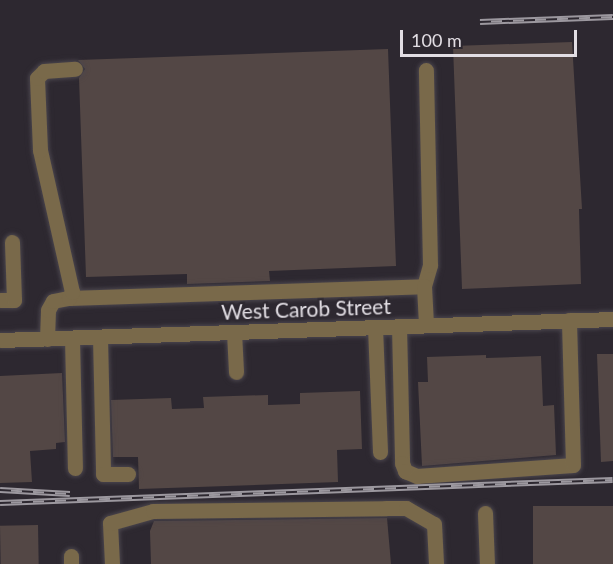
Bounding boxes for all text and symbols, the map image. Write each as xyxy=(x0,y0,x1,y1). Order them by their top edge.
scale bar xyxy=(403,18,580,56)
text: 100 m xyxy=(411,29,462,51)
street label: West Carob Street xyxy=(221,293,391,325)

